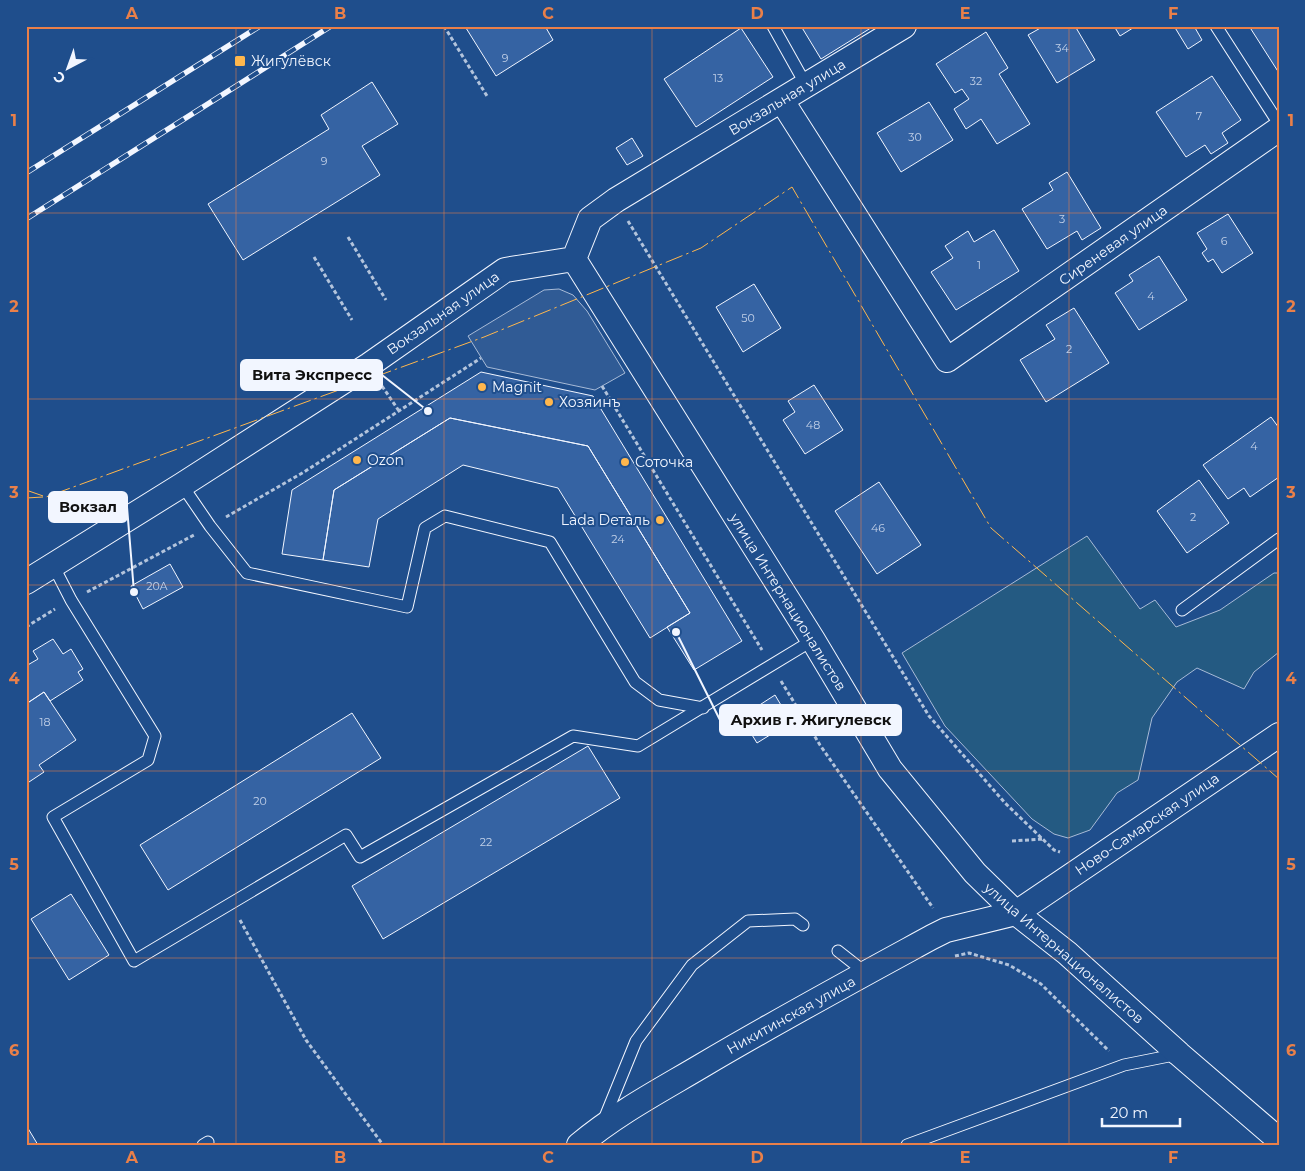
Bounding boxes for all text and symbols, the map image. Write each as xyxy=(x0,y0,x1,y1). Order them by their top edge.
text: A xyxy=(125,4,139,23)
text: B xyxy=(334,4,346,23)
text: C xyxy=(542,4,554,23)
text: D xyxy=(750,4,764,23)
text: E xyxy=(960,4,970,23)
text: F xyxy=(1168,4,1178,23)
house number: 34 xyxy=(1055,41,1069,55)
north arrow xyxy=(42,42,92,92)
house number: 9 xyxy=(502,51,509,65)
place label: Жигулёвск xyxy=(251,52,331,70)
marker: Жигулёвск xyxy=(233,54,247,68)
street label: Вокзальная улица xyxy=(725,55,849,139)
text: С xyxy=(50,68,69,88)
house number: 13 xyxy=(713,71,723,85)
house number: 32 xyxy=(970,74,982,88)
house number: 7 xyxy=(1196,109,1202,123)
text: 1 xyxy=(11,111,17,130)
text: 1 xyxy=(1288,111,1294,130)
house number: 30 xyxy=(908,130,922,144)
house number: 9 xyxy=(321,154,328,168)
street label: Сиреневая улица xyxy=(1055,201,1171,289)
house number: 3 xyxy=(1059,212,1065,226)
house number: 6 xyxy=(1221,234,1228,248)
house number: 1 xyxy=(977,258,981,272)
street label: Вокзальная улица xyxy=(383,267,503,359)
house number: 4 xyxy=(1147,289,1155,303)
text: 2 xyxy=(9,297,19,316)
text: 2 xyxy=(1286,297,1296,316)
house number: 50 xyxy=(741,311,755,325)
house number: 2 xyxy=(1066,342,1072,356)
callout: Вита Экспресс xyxy=(241,360,382,390)
text: Вита Экспресс xyxy=(252,365,372,384)
place label: Magnit xyxy=(492,378,542,396)
marker: Magnit xyxy=(476,381,488,393)
place label: Хозяинъ xyxy=(559,393,621,411)
marker: Хозяинъ xyxy=(543,396,555,408)
house number: 48 xyxy=(806,418,820,432)
house number: 4 xyxy=(1250,439,1258,453)
place label: Ozon xyxy=(367,451,404,469)
place label: Соточка xyxy=(635,453,693,471)
marker: Ozon xyxy=(351,454,363,466)
marker: Соточка xyxy=(619,456,631,468)
text: 3 xyxy=(8,483,19,502)
text: 3 xyxy=(1285,483,1296,502)
callout: Вокзал xyxy=(49,492,127,522)
text: Вокзал xyxy=(59,497,117,516)
street label: улица Интернационалистов xyxy=(725,509,850,694)
house number: 2 xyxy=(1190,510,1196,524)
place label: Lada Dеталь xyxy=(561,511,650,529)
marker: Lada Dеталь xyxy=(654,514,666,526)
house number: 46 xyxy=(871,521,885,535)
house number: 24 xyxy=(611,532,625,546)
house number: 20А xyxy=(146,579,169,593)
text: 4 xyxy=(8,669,20,688)
text: 4 xyxy=(1285,669,1297,688)
callout: Архив г. Жигулевск xyxy=(720,705,901,735)
text: Архив г. Жигулевск xyxy=(731,710,892,729)
house number: 18 xyxy=(40,715,51,729)
street label: Ново-Самарская улица xyxy=(1071,769,1223,879)
house number: 20 xyxy=(253,794,267,808)
house number: 22 xyxy=(480,835,492,849)
text: 5 xyxy=(9,855,19,874)
text: 5 xyxy=(1286,855,1296,874)
street label: улица Интернационалистов xyxy=(980,878,1148,1027)
street label: Никитинская улица xyxy=(723,972,859,1058)
text: 6 xyxy=(9,1041,19,1060)
text: 6 xyxy=(1286,1041,1296,1060)
scale bar xyxy=(1102,1096,1180,1128)
text: 20 m xyxy=(1110,1103,1148,1122)
text: A xyxy=(125,1148,139,1167)
text: B xyxy=(334,1148,346,1167)
text: C xyxy=(542,1148,554,1167)
text: D xyxy=(750,1148,764,1167)
text: E xyxy=(960,1148,970,1167)
text: F xyxy=(1168,1148,1178,1167)

